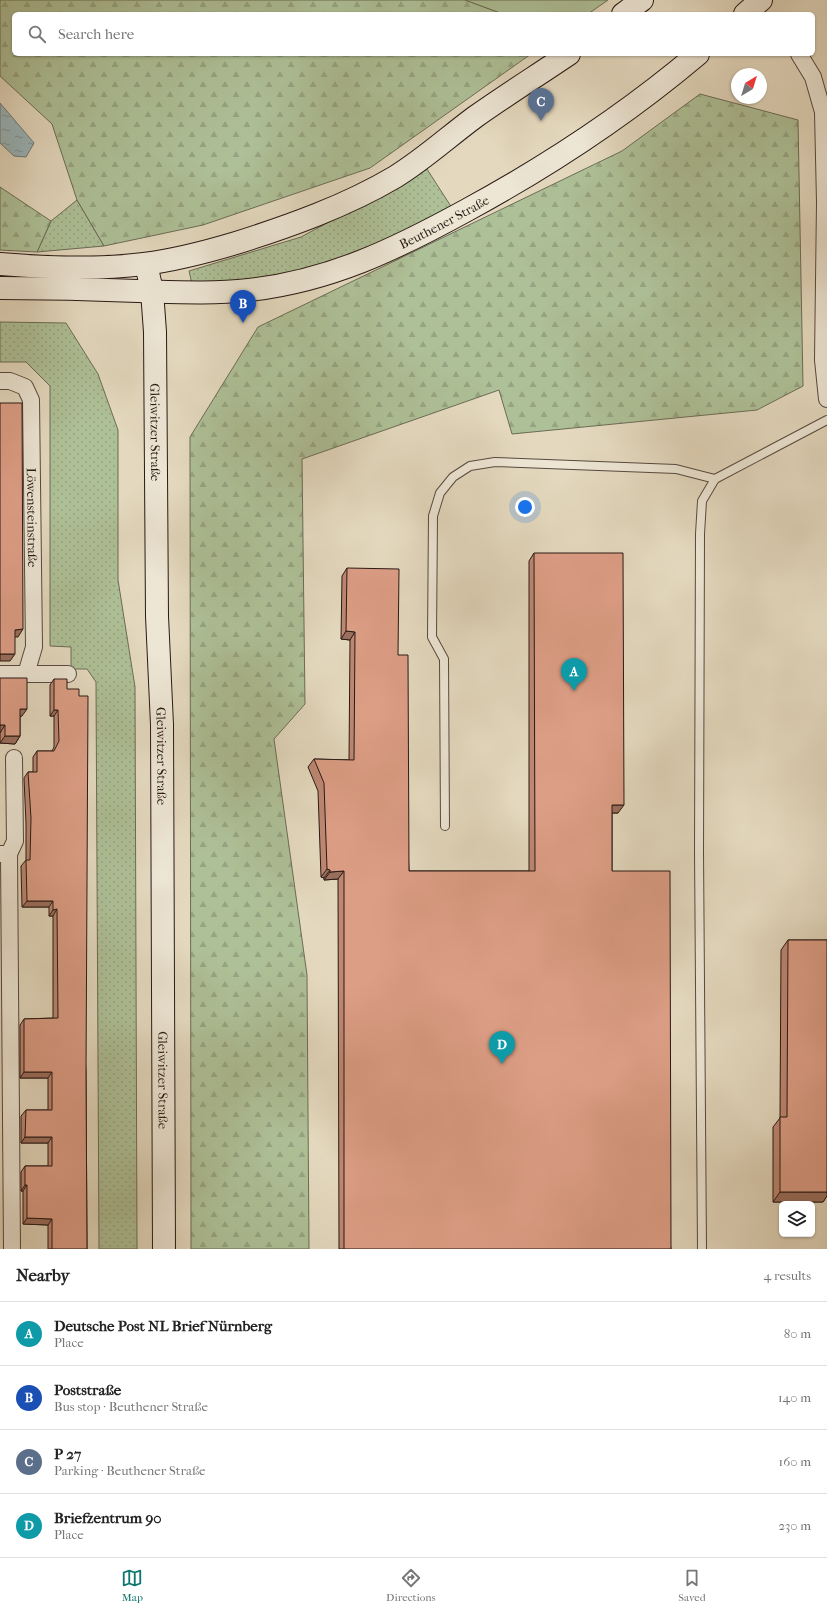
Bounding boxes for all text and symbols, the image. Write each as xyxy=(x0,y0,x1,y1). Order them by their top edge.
search box xyxy=(12,12,815,56)
icon: search xyxy=(26,23,48,45)
text: Search here xyxy=(58,25,134,43)
north arrow xyxy=(731,68,767,104)
pin: C xyxy=(528,88,554,121)
street label: Beuthener Straße xyxy=(397,192,492,251)
pin: B xyxy=(230,290,256,323)
street label: Gleiwitzer Straße xyxy=(148,383,164,482)
street label: Löwensteinstraße xyxy=(24,468,41,568)
your location xyxy=(515,497,535,517)
pin: A xyxy=(561,658,587,691)
street label: Gleiwitzer Straße xyxy=(154,707,170,806)
street label: Gleiwitzer Straße xyxy=(156,1031,171,1130)
pin: D xyxy=(489,1031,515,1064)
map controls xyxy=(779,1201,815,1237)
button: layers xyxy=(779,1201,815,1237)
text: Nearby xyxy=(16,1265,70,1285)
text: 4 results xyxy=(764,1268,811,1283)
text: Deutsche Post NL Brief Nürnberg xyxy=(54,1317,272,1335)
text: A xyxy=(25,1326,33,1341)
text: 80 m xyxy=(784,1326,811,1341)
text: Place xyxy=(54,1335,84,1350)
text: Poststraße xyxy=(54,1381,121,1399)
text: B xyxy=(25,1390,33,1405)
text: 140 m xyxy=(778,1390,811,1405)
text: Bus stop · Beuthener Straße xyxy=(54,1399,208,1414)
text: P 27 xyxy=(54,1445,81,1463)
text: C xyxy=(25,1454,33,1469)
text: 160 m xyxy=(779,1454,811,1469)
text: Parking · Beuthener Straße xyxy=(54,1463,206,1478)
text: Briefzentrum 90 xyxy=(54,1509,162,1527)
text: D xyxy=(24,1518,34,1533)
text: 230 m xyxy=(778,1518,811,1533)
text: Place xyxy=(54,1527,84,1542)
tab: Map xyxy=(121,1567,143,1604)
tab: Directions xyxy=(386,1567,436,1604)
tab: Saved xyxy=(678,1567,706,1604)

